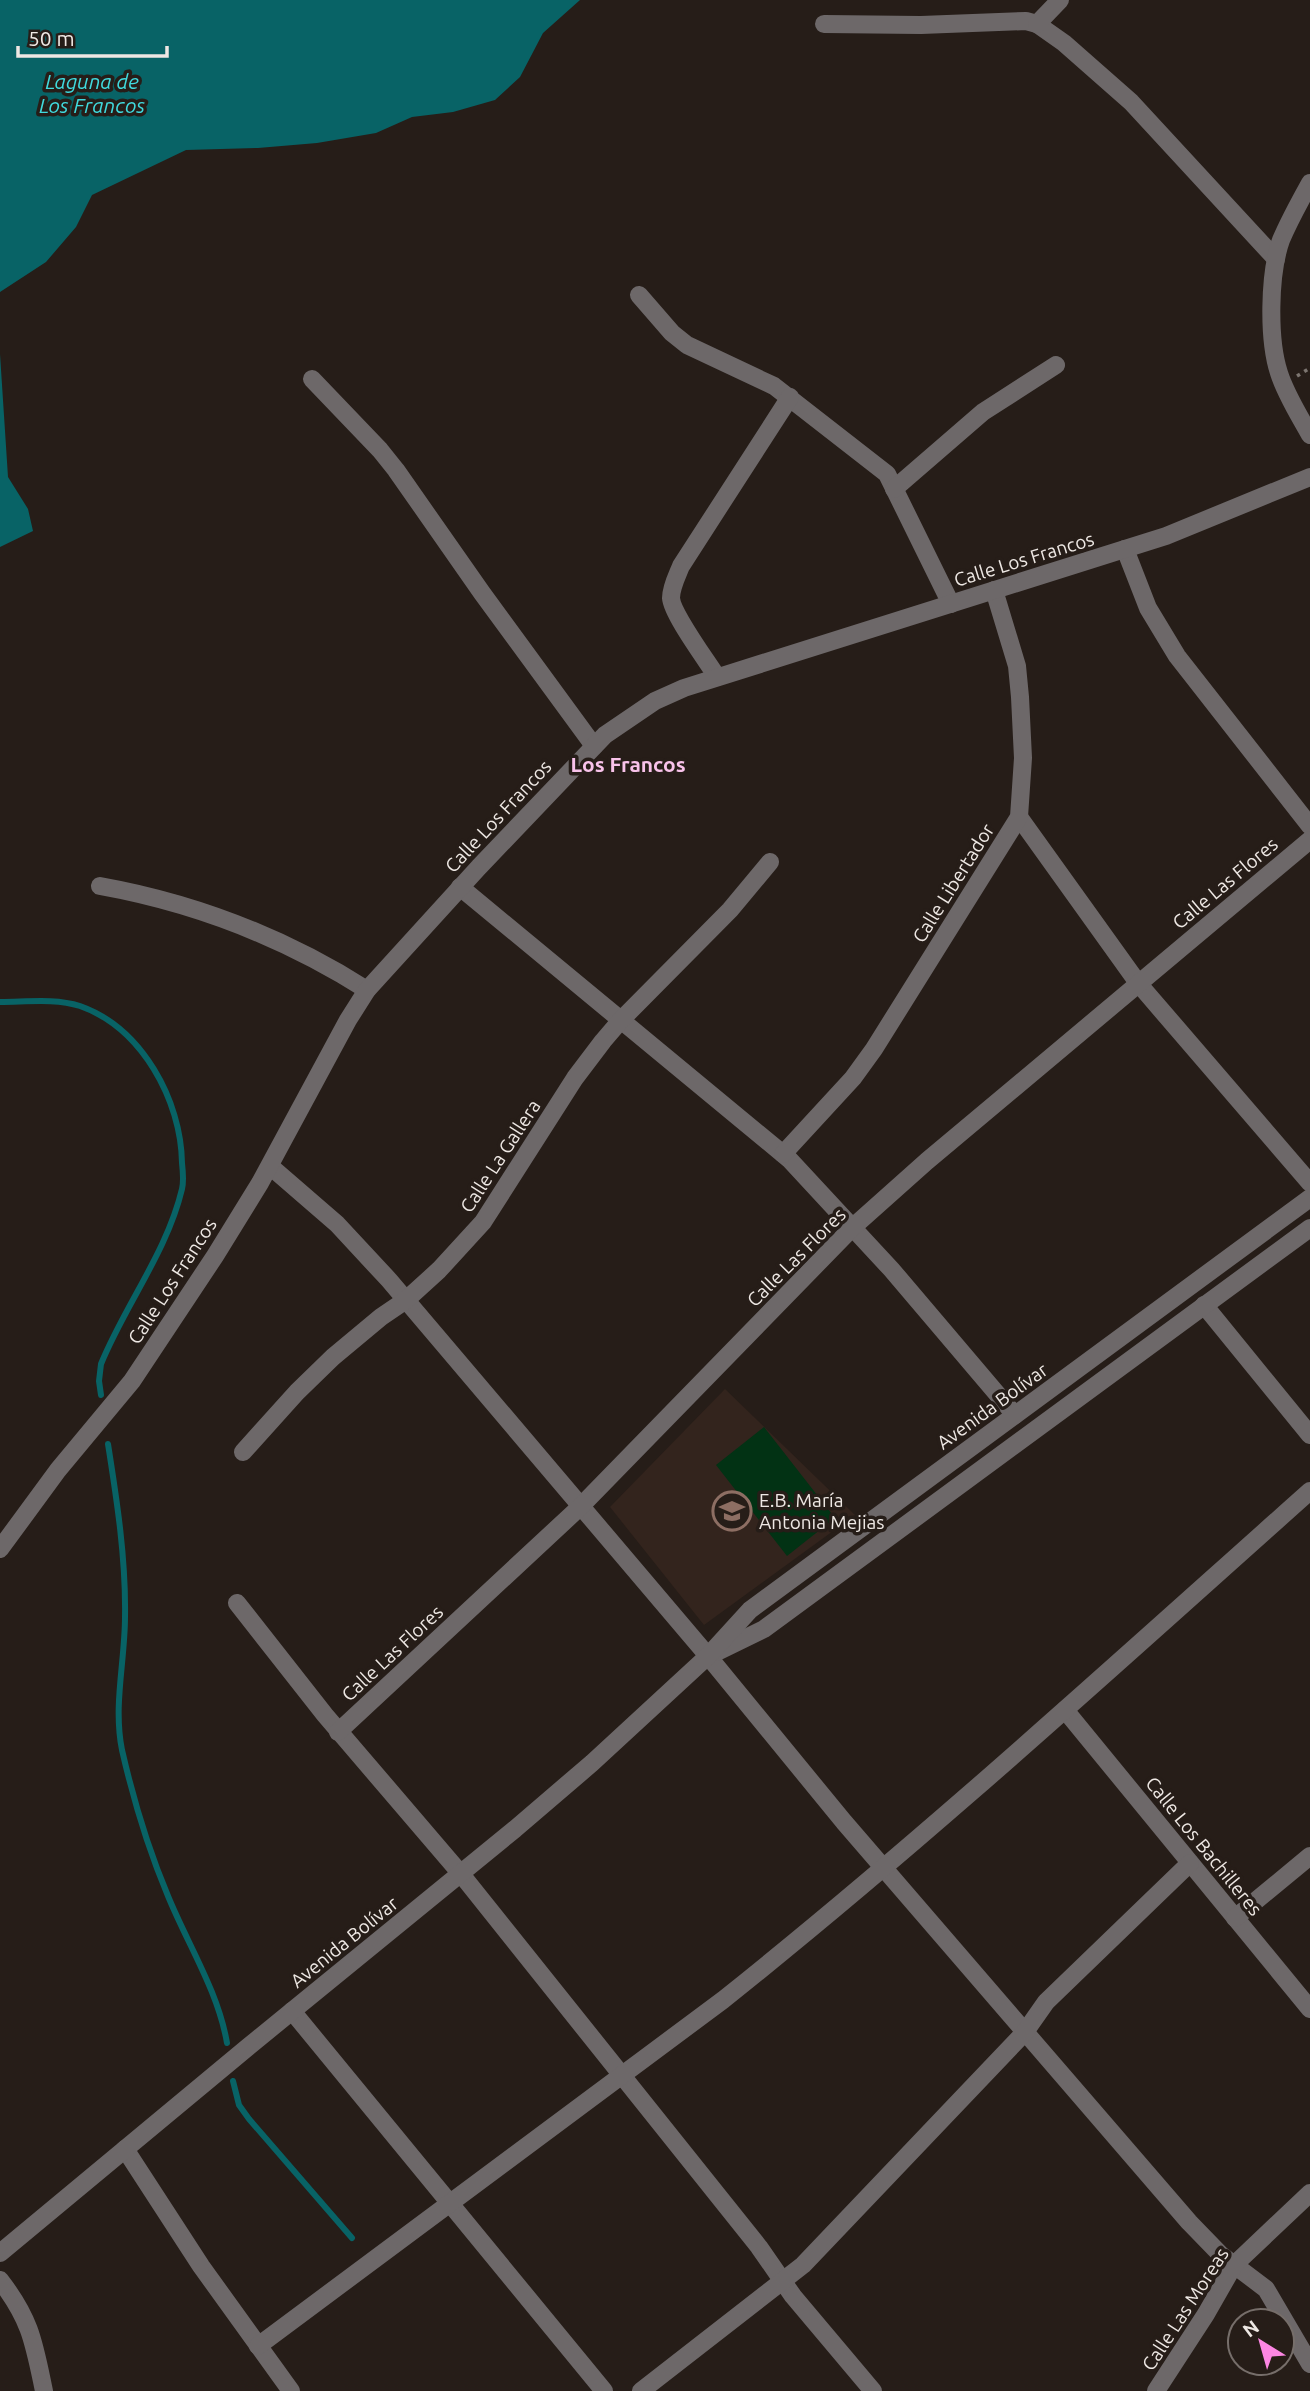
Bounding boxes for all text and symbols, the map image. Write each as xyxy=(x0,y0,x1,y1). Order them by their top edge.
scale bar xyxy=(18,14,166,58)
text: 50 m xyxy=(28,26,75,50)
water label: Laguna de Los Francos xyxy=(39,69,145,117)
street label: Calle Los Francos xyxy=(951,527,1097,591)
district label: Los Francos xyxy=(570,752,686,776)
street label: Calle Los Francos xyxy=(440,755,556,877)
street label: Calle Libertador xyxy=(908,820,998,946)
street label: Calle Las Flores xyxy=(1168,833,1282,933)
street label: Calle La Gallera xyxy=(455,1096,545,1216)
street label: Calle Las Flores xyxy=(742,1203,850,1311)
street label: Calle Los Francos xyxy=(123,1214,221,1348)
street label: Avenida Bolívar xyxy=(932,1358,1052,1454)
place label: E.B. María Antonia Mejias xyxy=(759,1489,885,1533)
school or university icon: E.B. María Antonia Mejias xyxy=(711,1490,753,1532)
street label: Calle Las Flores xyxy=(337,1601,447,1705)
street label: Calle Los Bachilleres xyxy=(1141,1772,1267,1920)
street label: Avenida Bolívar xyxy=(286,1892,402,1992)
street label: Calle Las Moreas xyxy=(1137,2244,1233,2374)
north arrow xyxy=(1226,2307,1296,2377)
text: N xyxy=(1238,2315,1263,2341)

